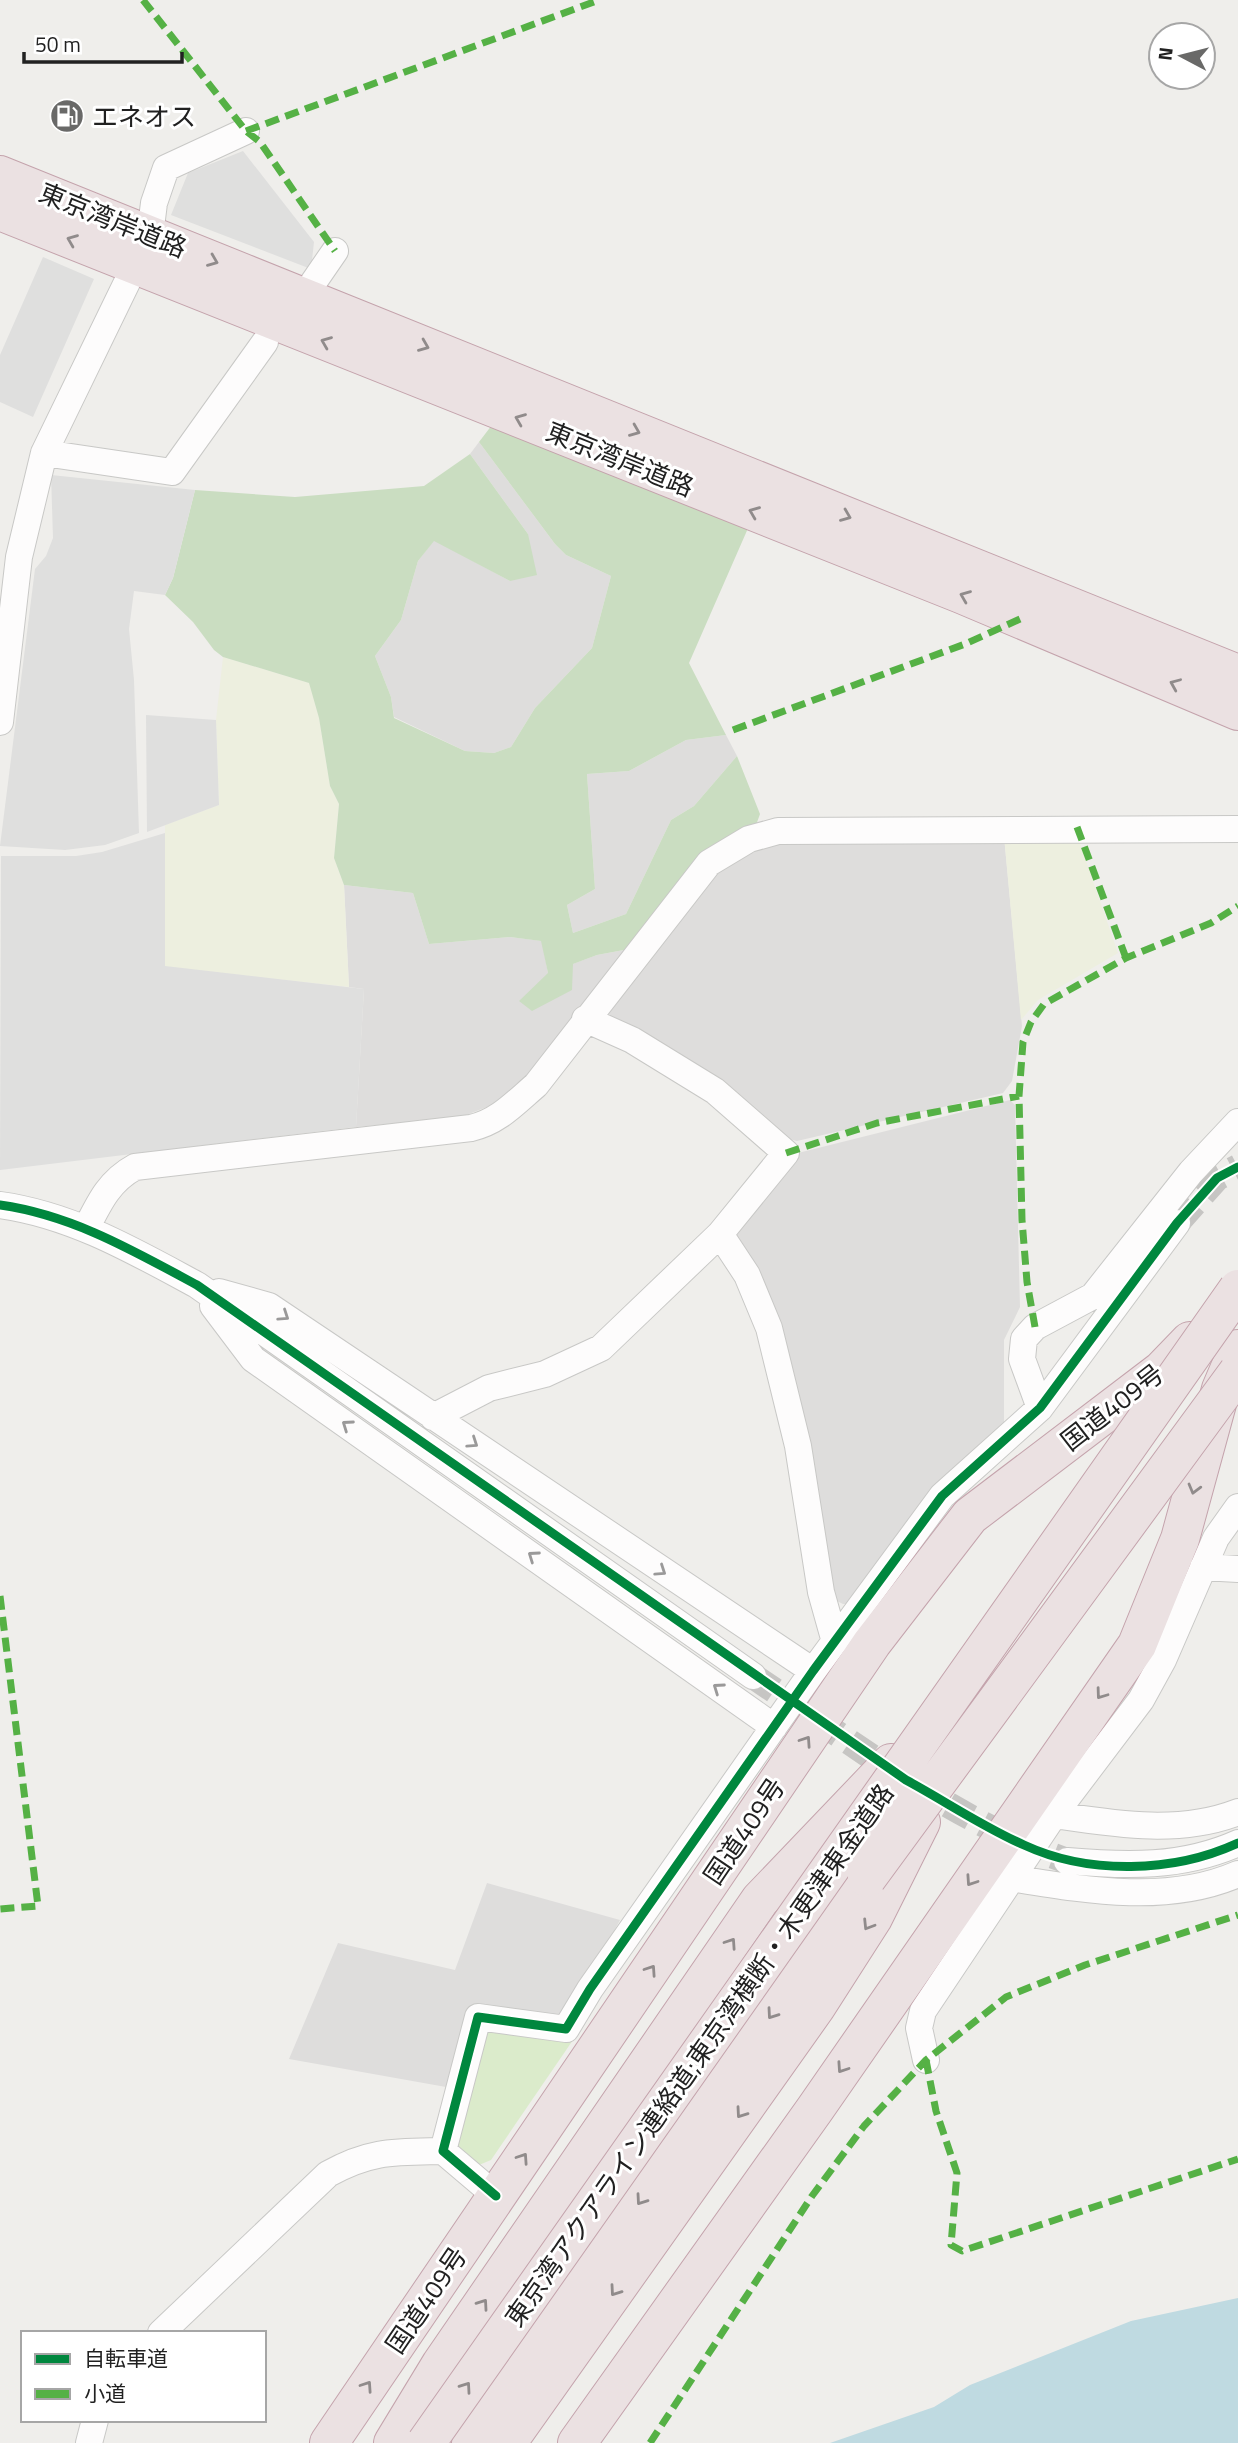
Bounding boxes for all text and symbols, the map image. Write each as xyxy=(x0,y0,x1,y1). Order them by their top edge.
scale bar xyxy=(24,21,182,65)
north arrow xyxy=(1147,21,1217,91)
text: 50 m xyxy=(35,28,81,60)
text: N xyxy=(1149,46,1180,62)
fuel station icon: エネオス xyxy=(48,97,86,135)
place label: エネオス xyxy=(92,97,196,136)
street label: 東京湾岸道路 xyxy=(33,173,193,267)
one-way arrow xyxy=(67,235,79,249)
one-way arrow xyxy=(206,252,218,266)
one-way arrow xyxy=(321,336,333,350)
one-way arrow xyxy=(417,337,429,351)
street label: 東京湾岸道路 xyxy=(540,412,700,506)
one-way arrow xyxy=(514,413,526,427)
one-way arrow xyxy=(628,422,640,436)
one-way arrow xyxy=(749,506,761,520)
one-way arrow xyxy=(839,507,851,521)
one-way arrow xyxy=(960,590,973,604)
one-way arrow xyxy=(1170,678,1182,692)
one-way arrow xyxy=(276,1308,289,1320)
street label: 国道409号 xyxy=(1052,1354,1172,1460)
one-way arrow xyxy=(342,1421,355,1433)
one-way arrow xyxy=(465,1435,478,1448)
one-way arrow xyxy=(1187,1482,1202,1494)
one-way arrow xyxy=(528,1552,541,1564)
one-way arrow xyxy=(653,1563,666,1575)
one-way arrow xyxy=(713,1684,726,1696)
one-way arrow xyxy=(1097,1686,1109,1699)
one-way arrow xyxy=(797,1735,810,1748)
street label: 国道409号 xyxy=(694,1770,794,1892)
street label: 東京湾アクアライン連絡道;東京湾横断・木更津東金道路 xyxy=(495,1775,903,2335)
one-way arrow xyxy=(967,1873,979,1886)
one-way arrow xyxy=(864,1917,877,1930)
one-way arrow xyxy=(723,1937,736,1950)
one-way arrow xyxy=(643,1965,655,1978)
one-way arrow xyxy=(768,2006,780,2019)
one-way arrow xyxy=(837,2061,850,2074)
one-way arrow xyxy=(737,2105,749,2118)
one-way arrow xyxy=(515,2153,527,2166)
one-way arrow xyxy=(637,2192,649,2205)
street label: 国道409号 xyxy=(376,2239,476,2361)
one-way arrow xyxy=(611,2283,623,2296)
one-way arrow xyxy=(475,2299,487,2312)
legend xyxy=(21,2331,266,2422)
text: 自転車道 xyxy=(84,2342,168,2374)
text: 小道 xyxy=(84,2377,126,2409)
one-way arrow xyxy=(359,2381,371,2394)
one-way arrow xyxy=(457,2382,470,2395)

